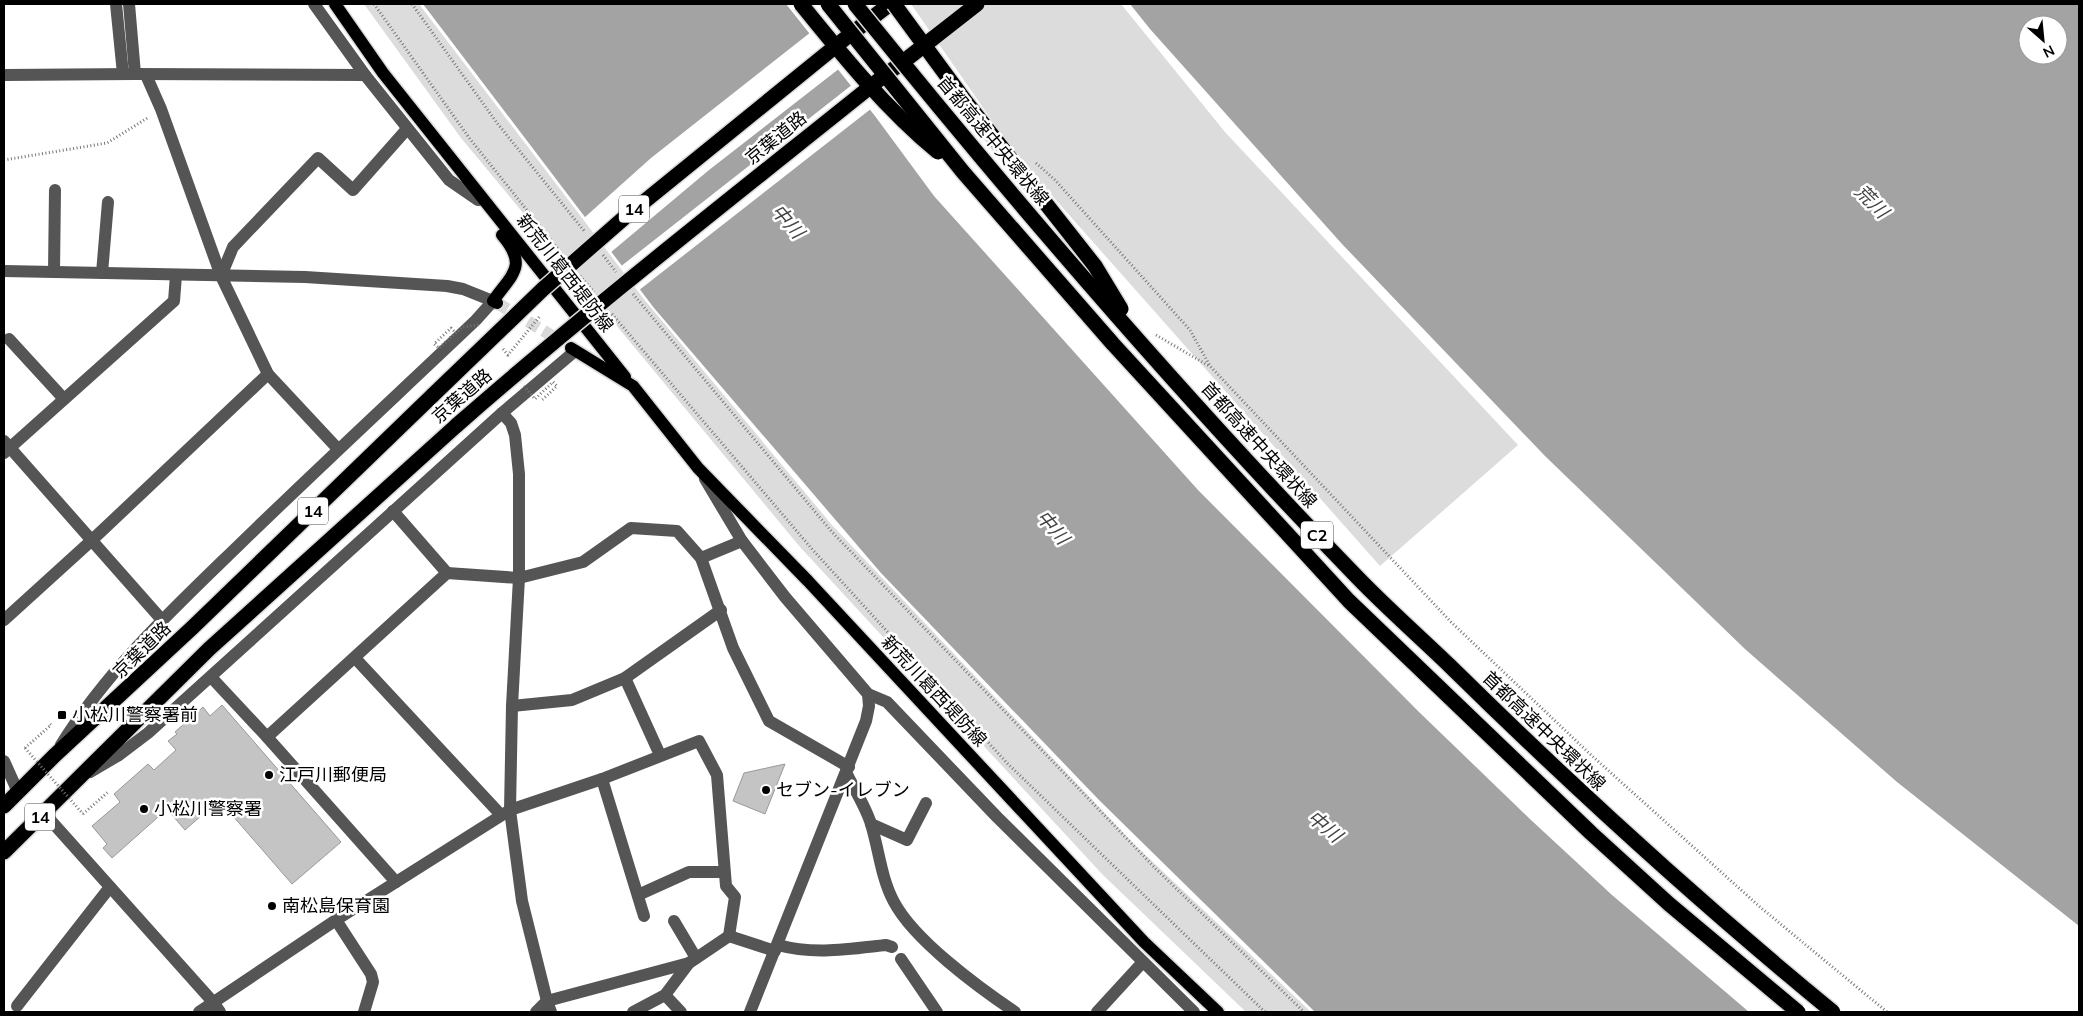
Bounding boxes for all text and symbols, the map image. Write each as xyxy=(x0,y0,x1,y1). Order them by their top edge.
north arrow xyxy=(2018,15,2068,65)
text: N xyxy=(2040,41,2058,62)
street label: 首都高速中央環状線 xyxy=(933,71,1054,210)
street label: 京葉道路 xyxy=(740,106,811,169)
water label: 荒川 xyxy=(1850,179,1895,224)
road number: 14 xyxy=(619,195,649,222)
water label: 中川 xyxy=(766,199,811,245)
street label: 新荒川葛西堤防線 xyxy=(512,209,619,337)
street label: 京葉道路 xyxy=(427,363,496,428)
street label: 首都高速中央環状線 xyxy=(1197,377,1322,513)
road number: 14 xyxy=(298,498,328,524)
water label: 中川 xyxy=(1031,505,1076,551)
road number: C2 xyxy=(1301,522,1333,548)
street label: 京葉道路 xyxy=(108,616,176,683)
street label: 新荒川葛西堤防線 xyxy=(877,630,992,751)
street label: 首都高速中央環状線 xyxy=(1478,666,1611,795)
place label: 小松川警察署前 xyxy=(72,703,198,726)
marker: 小松川警察署前 xyxy=(56,709,68,721)
place label: 江戸川郵便局 xyxy=(279,763,387,786)
marker: 江戸川郵便局 xyxy=(263,769,275,781)
place label: セブン-イレブン xyxy=(776,778,910,801)
marker: セブン-イレブン xyxy=(760,784,772,796)
place label: 小松川警察署 xyxy=(154,797,262,820)
marker: 小松川警察署 xyxy=(138,803,150,815)
road number: 14 xyxy=(25,804,55,830)
water label: 中川 xyxy=(1303,805,1349,849)
place label: 南松島保育園 xyxy=(282,894,390,917)
marker: 南松島保育園 xyxy=(266,900,278,912)

